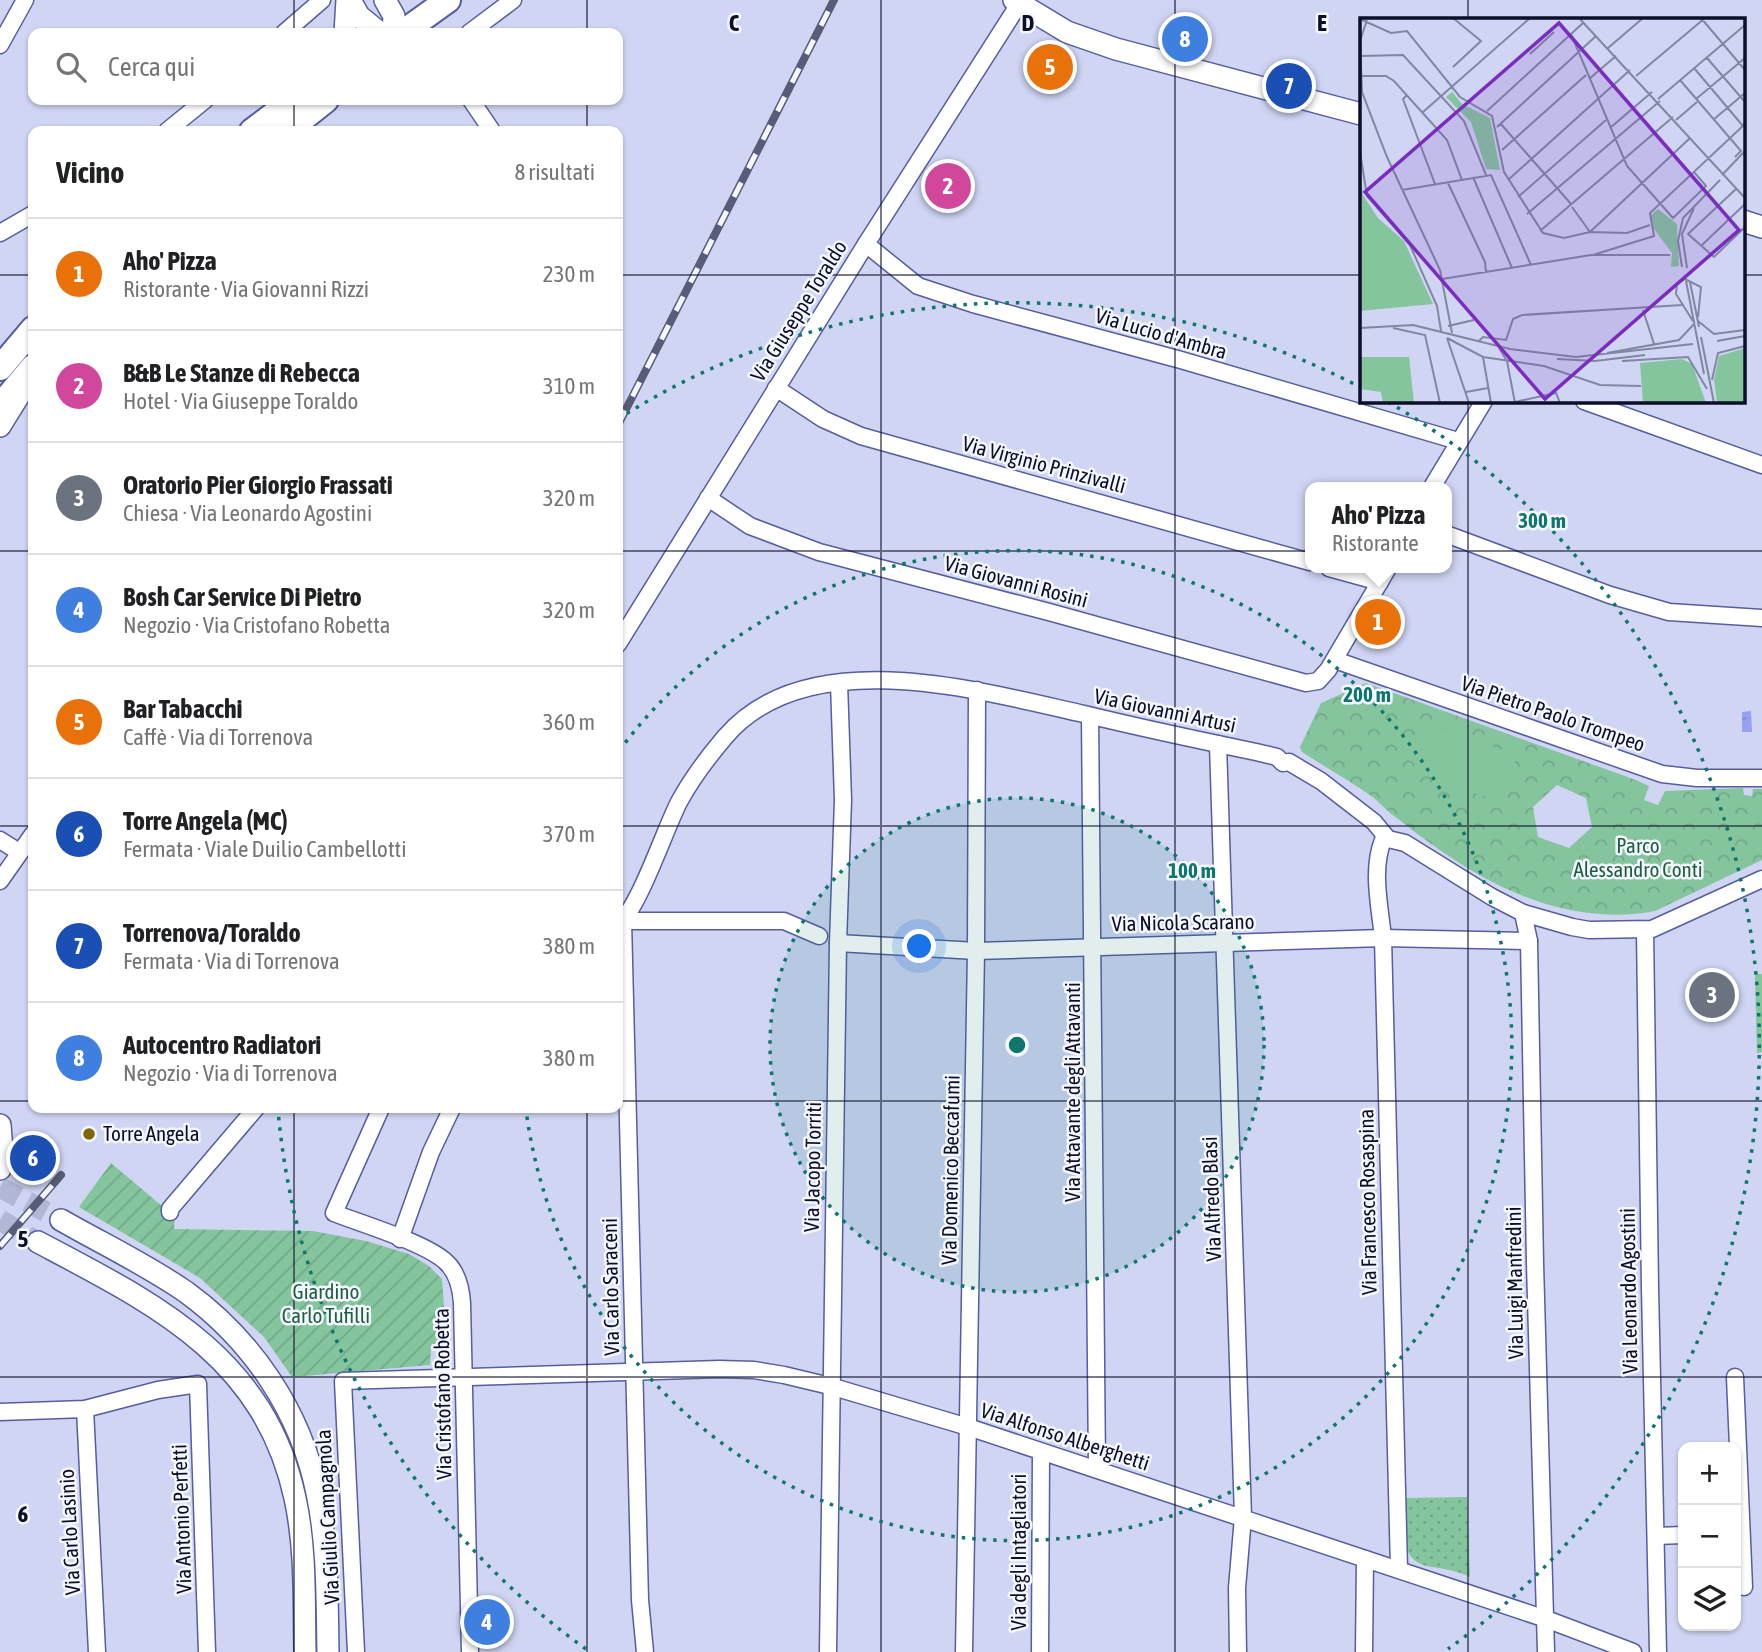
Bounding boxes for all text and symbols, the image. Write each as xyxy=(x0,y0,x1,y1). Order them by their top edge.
text: C xyxy=(729,10,740,36)
text: D xyxy=(1022,10,1035,36)
text: E xyxy=(1317,10,1327,36)
pin: 8 xyxy=(1162,13,1208,65)
inset map xyxy=(1360,18,1744,402)
search box xyxy=(28,28,623,105)
pin: 5 xyxy=(1027,41,1073,93)
icon: search xyxy=(52,48,90,86)
text: Cerca qui xyxy=(108,52,195,82)
pin: 7 xyxy=(1266,60,1312,112)
text: Vicino xyxy=(56,155,124,189)
text: 8 risultati xyxy=(514,159,595,185)
pin: 2 xyxy=(925,160,971,212)
street label: Via Giuseppe Toraldo xyxy=(745,236,851,385)
text: Aho' Pizza xyxy=(123,246,217,276)
text: 1 xyxy=(74,261,84,287)
text: 230 m xyxy=(543,261,595,287)
text: Ristorante · Via Giovanni Rizzi xyxy=(123,276,369,302)
street label: Via Lucio d'Ambra xyxy=(1093,303,1230,363)
text: B&B Le Stanze di Rebecca xyxy=(123,358,360,388)
text: 2 xyxy=(74,373,84,399)
text: 310 m xyxy=(543,373,595,399)
text: Hotel · Via Giuseppe Toraldo xyxy=(123,388,358,414)
street label: Via Virginio Prinzivalli xyxy=(960,431,1129,497)
text: Oratorio Pier Giorgio Frassati xyxy=(123,470,393,500)
popup xyxy=(1305,482,1452,573)
text: 3 xyxy=(74,485,84,511)
text: 320 m xyxy=(543,485,595,511)
text: Chiesa · Via Leonardo Agostini xyxy=(123,500,372,526)
text: Aho' Pizza xyxy=(1332,500,1425,530)
text: 300 m xyxy=(1518,508,1566,532)
text: Ristorante xyxy=(1332,530,1419,556)
street label: Via Giovanni Rosini xyxy=(942,550,1091,612)
text: Bosh Car Service Di Pietro xyxy=(123,582,362,612)
pin: 1 xyxy=(1355,596,1401,648)
text: 4 xyxy=(74,597,84,623)
text: 320 m xyxy=(543,597,595,623)
text: Negozio · Via Cristofano Robetta xyxy=(123,612,391,638)
street label: Via Pietro Paolo Trompeo xyxy=(1458,670,1648,756)
text: 200 m xyxy=(1343,682,1391,706)
street label: Via Giovanni Artusi xyxy=(1092,683,1238,737)
text: Bar Tabacchi xyxy=(123,694,243,724)
text: 5 xyxy=(74,709,84,735)
text: 360 m xyxy=(543,709,595,735)
text: Caffè · Via di Torrenova xyxy=(123,724,313,750)
text: Torre Angela (MC) xyxy=(123,806,288,836)
text: 6 xyxy=(74,821,84,847)
text: 370 m xyxy=(543,821,595,847)
park label: Parco Alessandro Conti xyxy=(1573,833,1703,881)
text: Fermata · Viale Duilio Cambellotti xyxy=(123,836,406,862)
text: 100 m xyxy=(1168,858,1216,882)
street label: Via Nicola Scarano xyxy=(1111,909,1255,935)
text: Torrenova/Toraldo xyxy=(123,918,301,948)
your location xyxy=(902,929,936,963)
text: 7 xyxy=(74,933,84,959)
text: 380 m xyxy=(543,933,595,959)
text: Fermata · Via di Torrenova xyxy=(123,948,340,974)
pin: 3 xyxy=(1689,969,1735,1021)
street label: Via Attavante degli Attavanti xyxy=(1060,982,1084,1202)
text: Autocentro Radiatori xyxy=(123,1030,321,1060)
centre of rings xyxy=(1005,1033,1029,1057)
text: 8 xyxy=(74,1045,84,1071)
text: 380 m xyxy=(543,1045,595,1071)
text: Negozio · Via di Torrenova xyxy=(123,1060,338,1086)
street label: Via Domenico Beccafumi xyxy=(936,1075,964,1265)
street label: Via Jacopo Torriti xyxy=(799,1102,825,1232)
street label: Via Francesco Rosaspina xyxy=(1353,1109,1381,1295)
place label: Torre Angela xyxy=(103,1121,200,1145)
marker: Torre Angela xyxy=(81,1126,97,1142)
pin: 6 xyxy=(10,1132,56,1184)
street label: Via Alfredo Blasi xyxy=(1197,1136,1225,1262)
street label: Via Luigi Manfredini xyxy=(1501,1206,1527,1360)
street label: Via Leonardo Agostini xyxy=(1615,1208,1641,1374)
street label: Via Carlo Saraceni xyxy=(597,1218,623,1356)
text: 5 xyxy=(18,1226,29,1252)
park label: Giardino Carlo Tufilli xyxy=(282,1279,370,1327)
street label: Via Cristofano Robetta xyxy=(429,1308,455,1480)
street label: Via Alfonso Alberghetti xyxy=(978,1397,1153,1475)
street label: Via Giulio Campagnola xyxy=(310,1429,344,1605)
map controls xyxy=(1678,1442,1741,1631)
button: + xyxy=(1678,1442,1741,1505)
street label: Via Antonio Perfetti xyxy=(166,1444,196,1594)
street label: Via Carlo Lasinio xyxy=(54,1468,84,1596)
street label: Via degli Intagliatori xyxy=(1006,1474,1030,1630)
text: 6 xyxy=(18,1501,29,1527)
button: − xyxy=(1678,1505,1741,1568)
button: layers xyxy=(1678,1568,1741,1631)
pin: 4 xyxy=(464,1596,510,1648)

